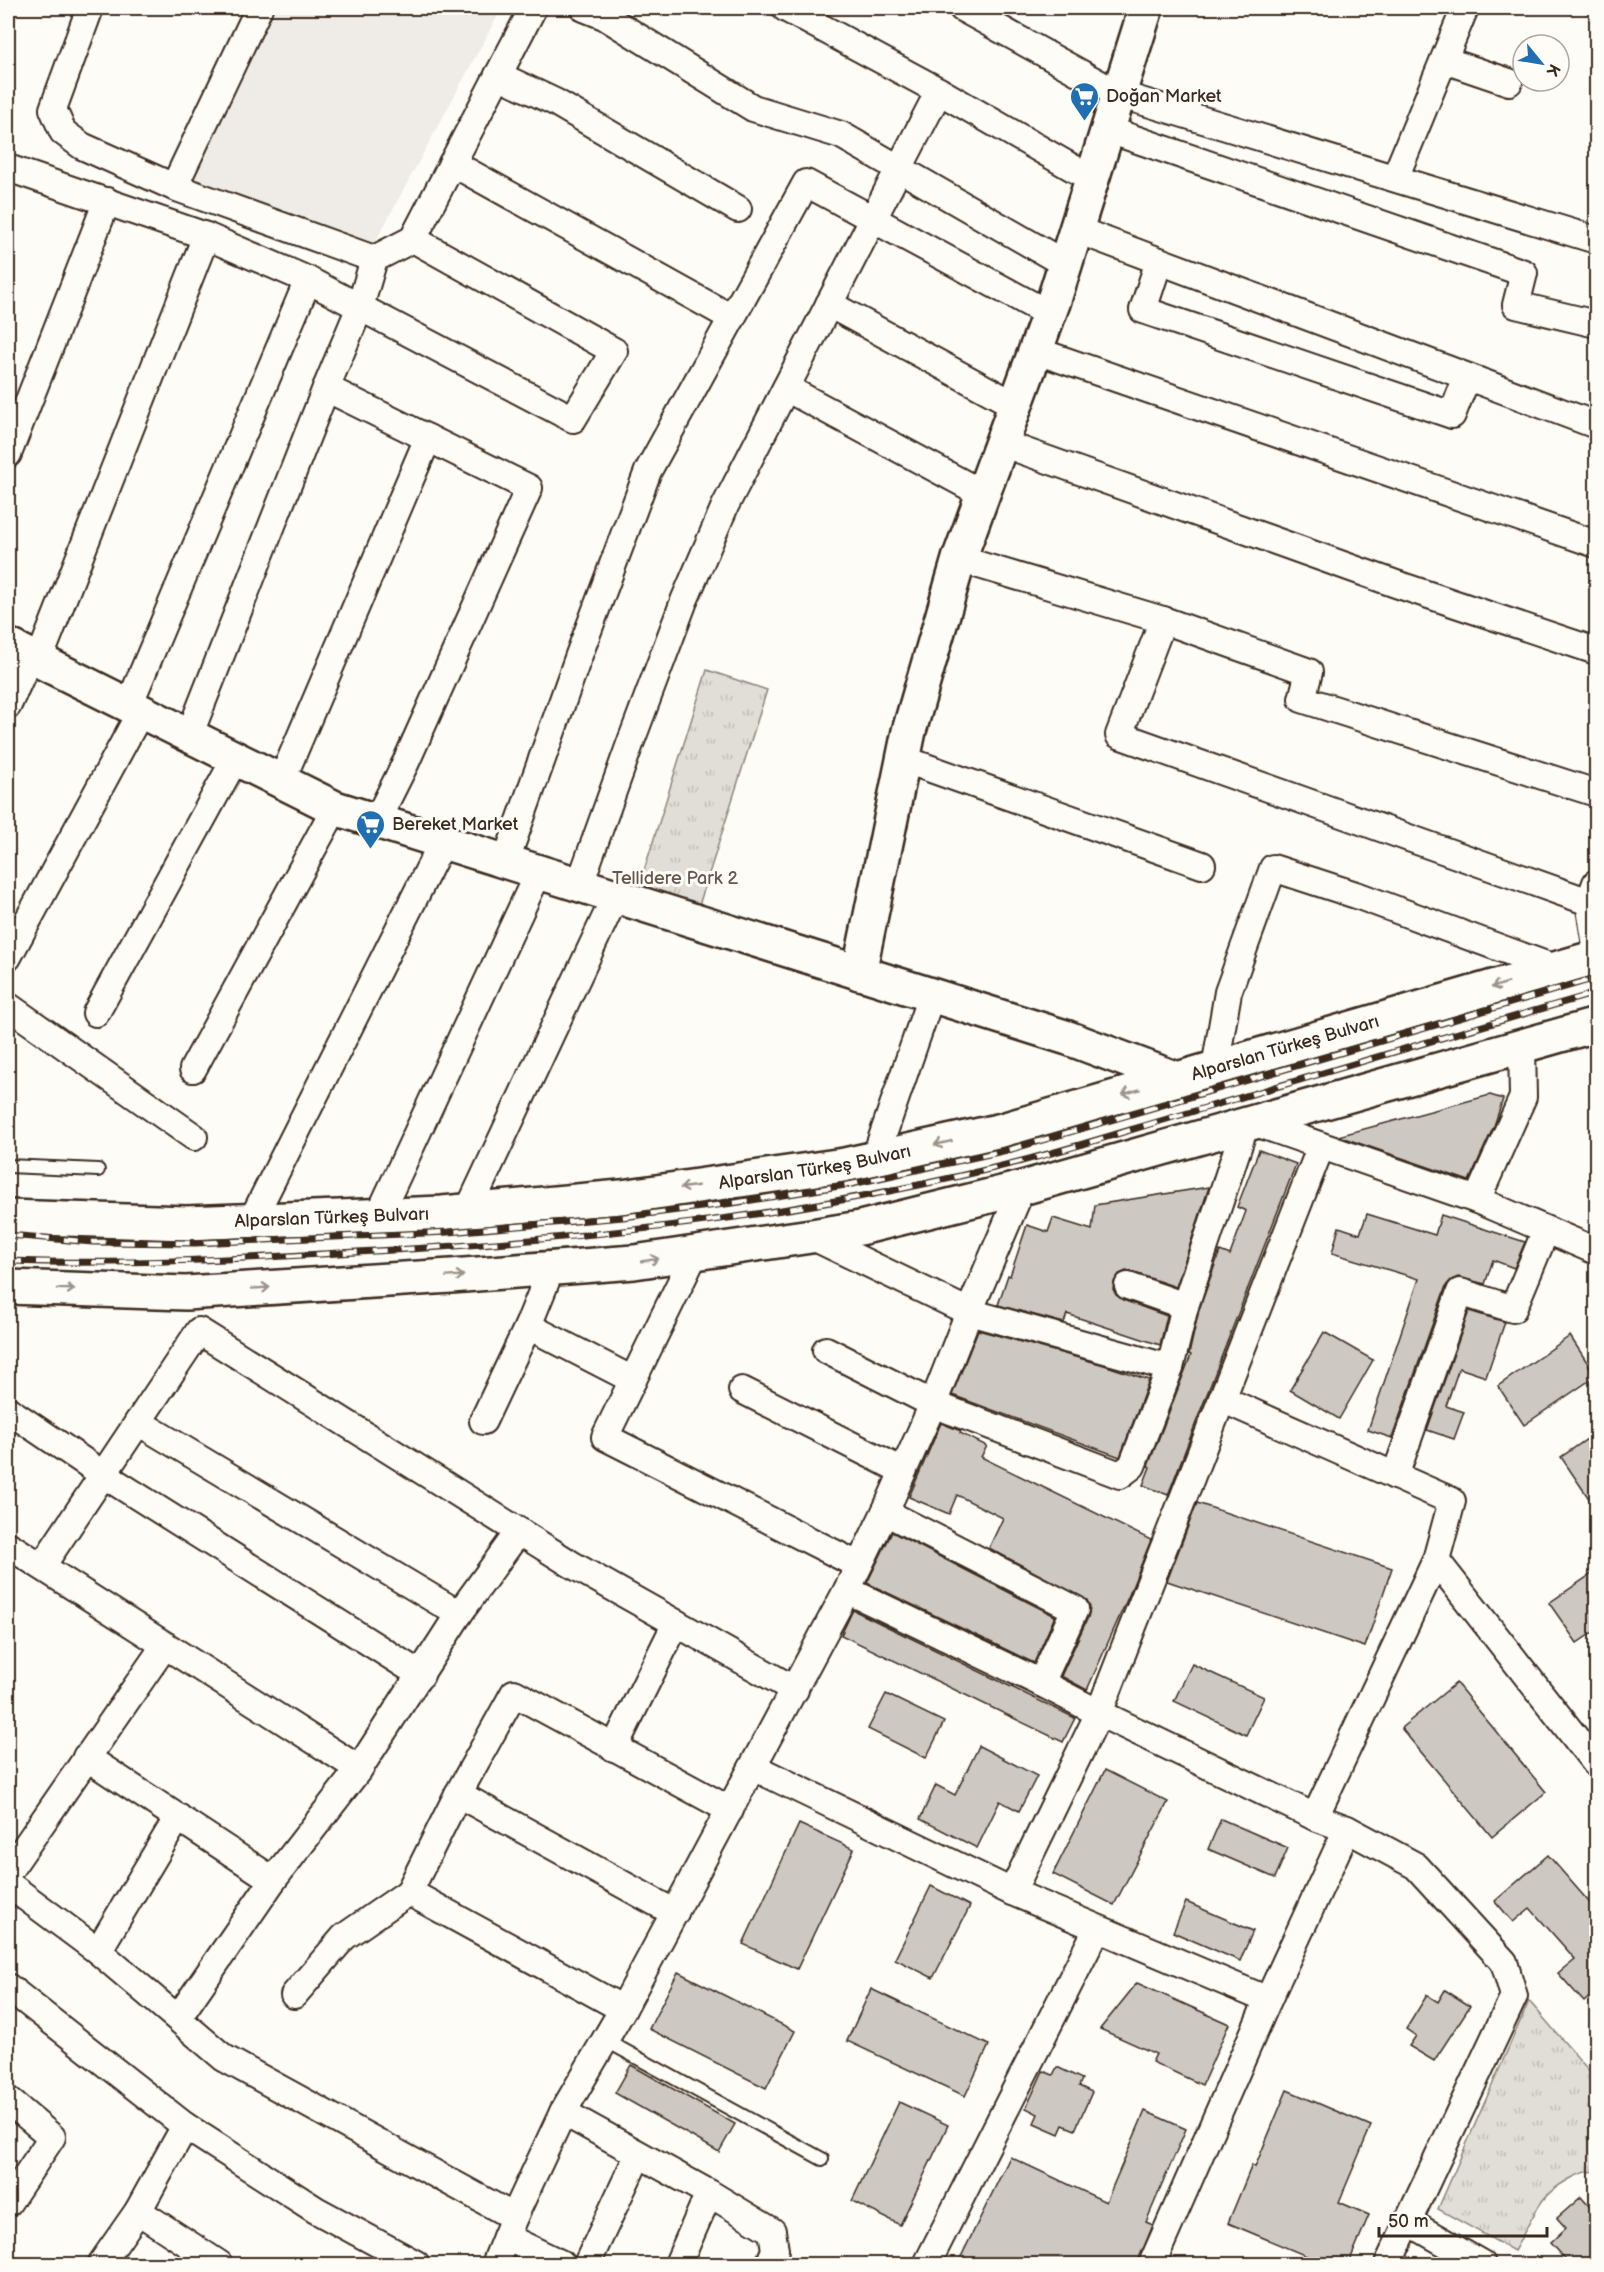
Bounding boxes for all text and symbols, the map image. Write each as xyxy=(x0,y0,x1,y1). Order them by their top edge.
north arrow xyxy=(1511,33,1571,93)
text: K xyxy=(1542,60,1564,79)
supermarket icon: Doğan Market xyxy=(1069,80,1101,122)
place label: Doğan Market xyxy=(1106,86,1222,107)
supermarket icon: Bereket Market xyxy=(355,808,387,850)
place label: Bereket Market xyxy=(392,814,519,835)
park label: Tellidere Park 2 xyxy=(612,868,738,889)
one-way arrow xyxy=(1491,980,1510,991)
street label: Alparslan Türkeş Bulvarı xyxy=(1189,1010,1381,1085)
one-way arrow xyxy=(1122,1087,1141,1098)
one-way arrow xyxy=(934,1137,953,1149)
street label: Alparslan Türkeş Bulvarı xyxy=(717,1140,913,1193)
one-way arrow xyxy=(680,1182,699,1193)
street label: Alparslan Türkeş Bulvarı xyxy=(234,1203,429,1232)
one-way arrow xyxy=(639,1254,659,1265)
one-way arrow xyxy=(445,1270,465,1281)
one-way arrow xyxy=(250,1282,270,1293)
one-way arrow xyxy=(55,1283,75,1294)
scale bar xyxy=(1379,2200,1547,2238)
text: 50 m xyxy=(1388,2211,1429,2232)

